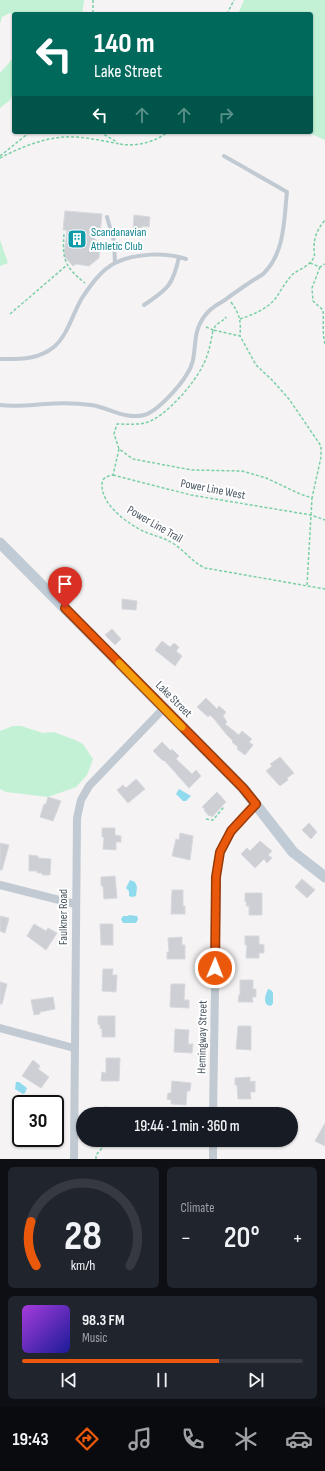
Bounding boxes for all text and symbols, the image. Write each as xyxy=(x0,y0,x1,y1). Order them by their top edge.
text: 140 m xyxy=(94,27,155,60)
icon: left xyxy=(28,28,80,80)
text: Lake Street xyxy=(94,61,162,82)
icon: left xyxy=(89,104,111,126)
icon: ahead xyxy=(131,104,153,126)
icon: ahead xyxy=(173,104,195,126)
icon: right xyxy=(215,104,237,126)
place label: Scandanavian Athletic Club xyxy=(90,225,146,254)
building icon: Scandanavian Athletic Club xyxy=(66,228,88,250)
street label: Power Line West xyxy=(179,476,247,503)
street label: Power Line Trail xyxy=(124,503,185,546)
pin xyxy=(48,567,82,608)
icon: arrive xyxy=(54,573,76,595)
street label: Lake Street xyxy=(152,678,195,721)
street label: Faulkner Road xyxy=(56,889,71,945)
position arrow xyxy=(194,947,236,989)
street label: Hemingway Street xyxy=(194,1000,211,1074)
speed limit sign: 30 xyxy=(12,1095,64,1147)
text: 19:44 · 1 min · 360 m xyxy=(135,1117,239,1136)
text: Climate xyxy=(181,1200,214,1216)
text: 28 xyxy=(64,1211,102,1260)
text: 20° xyxy=(224,1220,260,1256)
text: − xyxy=(181,1225,191,1252)
text: + xyxy=(292,1225,303,1252)
text: km/h xyxy=(71,1256,96,1273)
text: 98.3 FM xyxy=(82,1311,124,1330)
text: Music xyxy=(82,1330,107,1346)
icon: previous xyxy=(58,1369,80,1391)
icon: pause xyxy=(151,1369,173,1391)
icon: next xyxy=(245,1369,267,1391)
icon: directions xyxy=(73,1425,101,1453)
icon: music xyxy=(126,1425,154,1453)
icon: phone xyxy=(179,1425,207,1453)
icon: climate xyxy=(232,1425,260,1453)
icon: car xyxy=(285,1425,313,1453)
text: 19:43 xyxy=(12,1429,48,1450)

